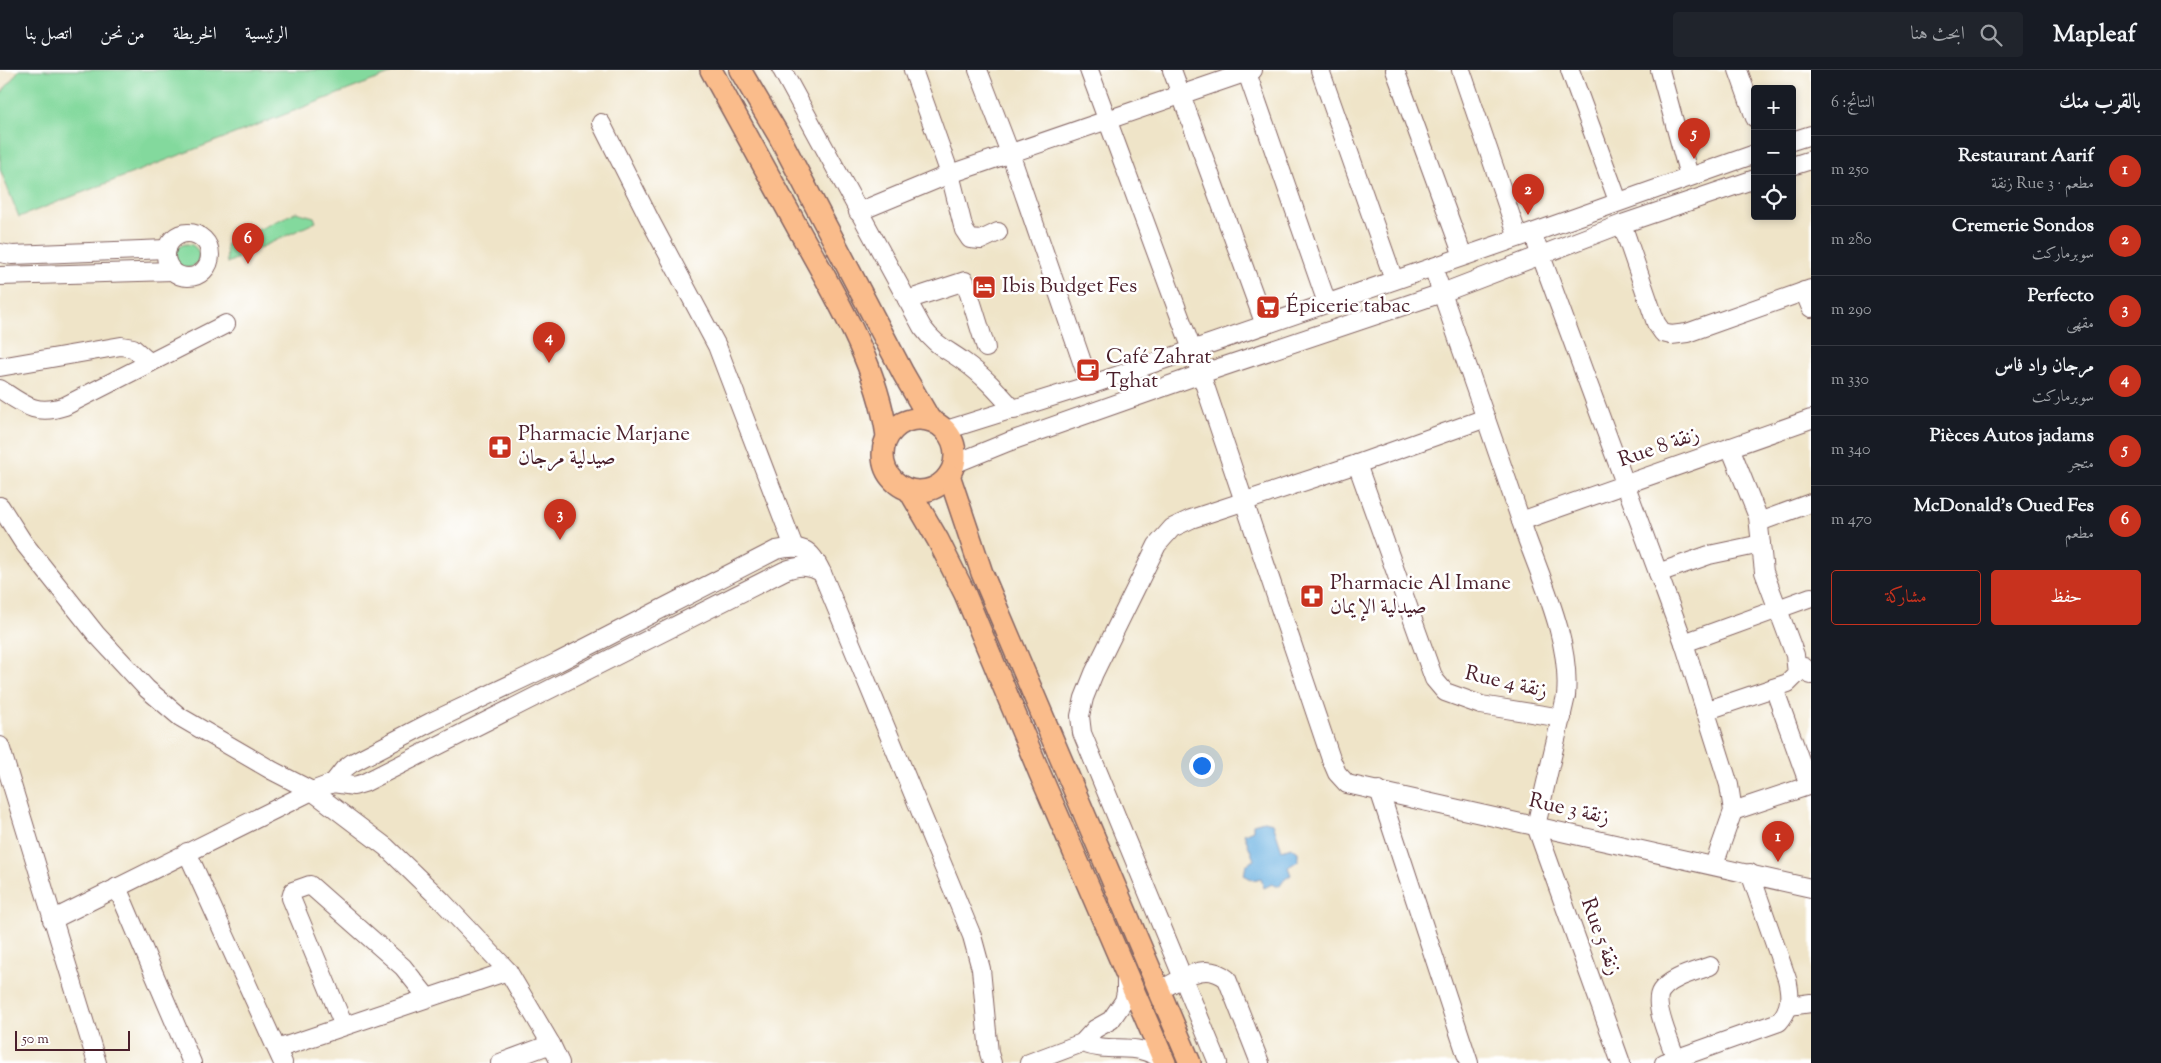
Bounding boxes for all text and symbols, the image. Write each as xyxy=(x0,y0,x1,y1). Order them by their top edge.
search box xyxy=(1673,12,2023,57)
text: Mapleaf xyxy=(2053,18,2136,52)
text: ابحث هنا xyxy=(1910,21,1965,48)
icon: search xyxy=(1977,21,2005,49)
text: اتصل بنا xyxy=(25,22,72,48)
text: من نحن xyxy=(100,22,145,48)
text: الخريطة xyxy=(173,22,217,48)
text: الرئيسية xyxy=(245,22,288,48)
map controls xyxy=(1751,85,1796,220)
button: + xyxy=(1751,85,1796,130)
text: بالقرب منك xyxy=(2059,88,2141,118)
text: النتائج: 6 xyxy=(1831,92,1875,115)
pin: 5 xyxy=(1678,118,1710,159)
button: − xyxy=(1751,130,1796,175)
text: Restaurant Aarif xyxy=(1958,143,2094,170)
text: 250 m xyxy=(1831,159,1869,182)
text: 1 xyxy=(2122,159,2128,182)
text: مطعم · Rue 3 زنقة xyxy=(1991,173,2094,196)
pin: 2 xyxy=(1512,174,1544,215)
button: locate xyxy=(1751,175,1796,220)
text: Cremerie Sondos xyxy=(1952,213,2094,240)
pin: 6 xyxy=(232,223,264,264)
text: 280 m xyxy=(1831,229,1872,252)
text: 2 xyxy=(2121,229,2129,252)
text: سوبرماركت xyxy=(2032,243,2094,266)
place label: Ibis Budget Fes xyxy=(1002,272,1137,302)
hotel icon: Ibis Budget Fes xyxy=(971,274,997,300)
text: Perfecto xyxy=(2028,283,2094,310)
place label: Épicerie tabac xyxy=(1286,292,1411,322)
supermarket icon: Épicerie tabac xyxy=(1255,294,1281,320)
text: 290 m xyxy=(1831,299,1871,322)
text: 3 xyxy=(2122,299,2128,322)
text: مقهى xyxy=(2066,313,2094,336)
pin: 4 xyxy=(533,322,565,363)
place label: Café Zahrat Tghat xyxy=(1106,343,1212,397)
text: مرجان واد فاس xyxy=(1995,353,2094,380)
cafe icon: Café Zahrat Tghat xyxy=(1075,357,1101,383)
text: 330 m xyxy=(1831,369,1869,392)
text: 4 xyxy=(2121,369,2129,392)
text: سوبرماركت xyxy=(2032,386,2094,409)
place label: Pharmacie Marjane صيدلية مرجان xyxy=(518,420,690,474)
street label: Rue 8 زنقة xyxy=(1614,420,1704,476)
text: Pièces Autos jadams xyxy=(1930,423,2094,450)
pharmacy icon: Pharmacie Marjane صيدلية مرجان xyxy=(487,434,513,460)
text: 340 m xyxy=(1831,439,1871,462)
text: 5 xyxy=(2122,439,2128,462)
text: متجر xyxy=(2069,453,2094,476)
text: McDonald’s Oued Fes xyxy=(1914,493,2094,520)
pin: 3 xyxy=(544,499,576,540)
text: 470 m xyxy=(1831,509,1872,532)
text: 6 xyxy=(2121,509,2129,532)
text: مطعم xyxy=(2065,523,2094,546)
place label: Pharmacie Al Imane صيدلية الإيمان xyxy=(1330,569,1511,623)
button: مشاركة xyxy=(1831,570,1981,625)
button: حفظ xyxy=(1991,570,2141,625)
pharmacy icon: Pharmacie Al Imane صيدلية الإيمان xyxy=(1299,583,1325,609)
street label: Rue 4 زنقة xyxy=(1462,659,1550,707)
your location xyxy=(1189,753,1215,779)
street label: Rue 3 زنقة xyxy=(1526,786,1612,834)
pin: 1 xyxy=(1762,821,1794,862)
street label: Rue 5 زنقة xyxy=(1572,894,1628,980)
scale bar xyxy=(15,1028,130,1051)
text: 50 m xyxy=(22,1030,49,1050)

